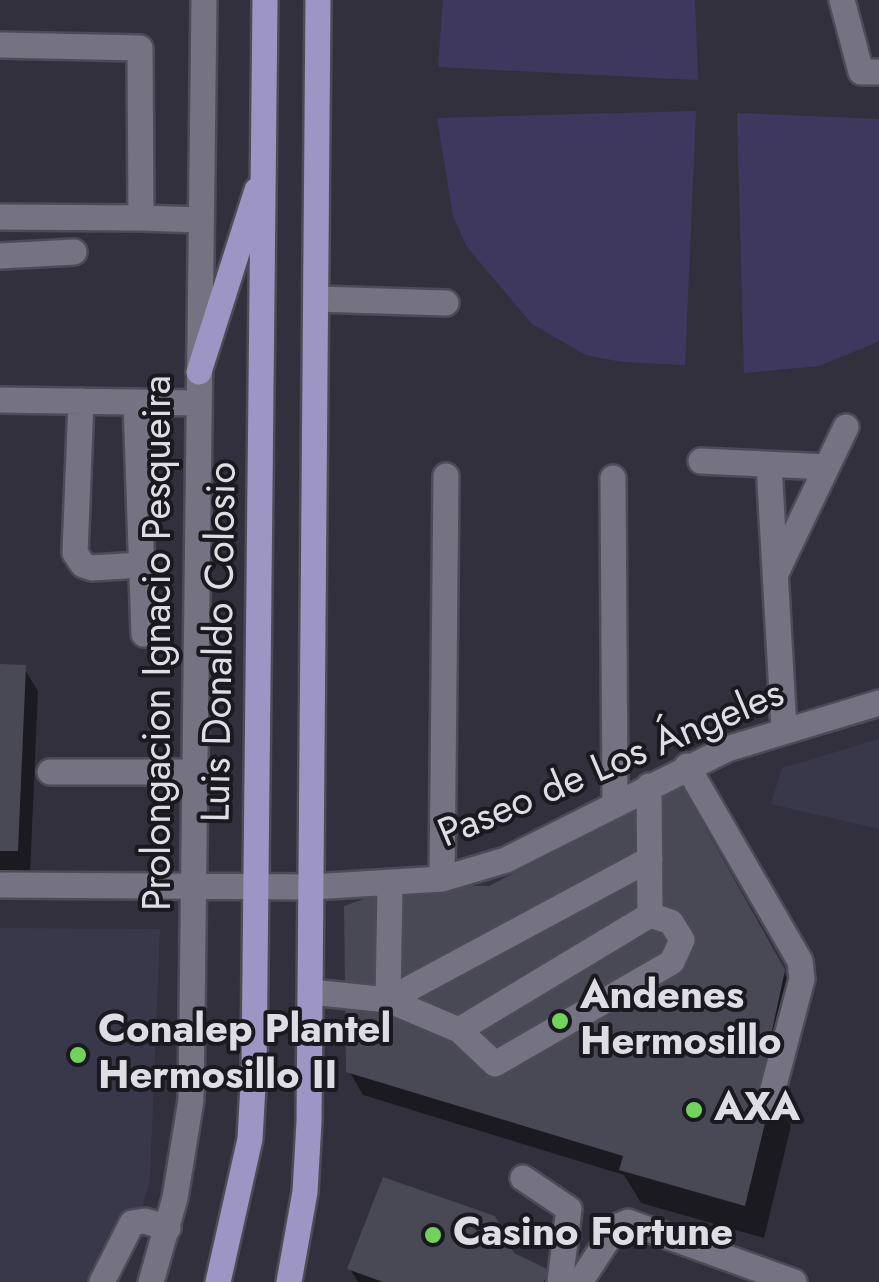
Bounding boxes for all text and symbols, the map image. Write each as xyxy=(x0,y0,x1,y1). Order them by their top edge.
street label: Prolongacion Ignacio Pesqueira xyxy=(136,375,184,911)
street label: Luis Donaldo Colosio xyxy=(195,461,249,823)
street label: Paseo de Los Ángeles xyxy=(432,672,792,860)
place label: Andenes Hermosillo xyxy=(580,974,782,1068)
place label: Conalep Plantel Hermosillo II xyxy=(98,1008,391,1102)
marker: Andenes Hermosillo xyxy=(549,1010,571,1032)
marker: Conalep Plantel Hermosillo II xyxy=(67,1044,89,1066)
place label: AXA xyxy=(714,1086,800,1134)
marker: AXA xyxy=(683,1099,705,1121)
place label: Casino Fortune xyxy=(453,1211,733,1259)
marker: Casino Fortune xyxy=(422,1224,444,1246)

